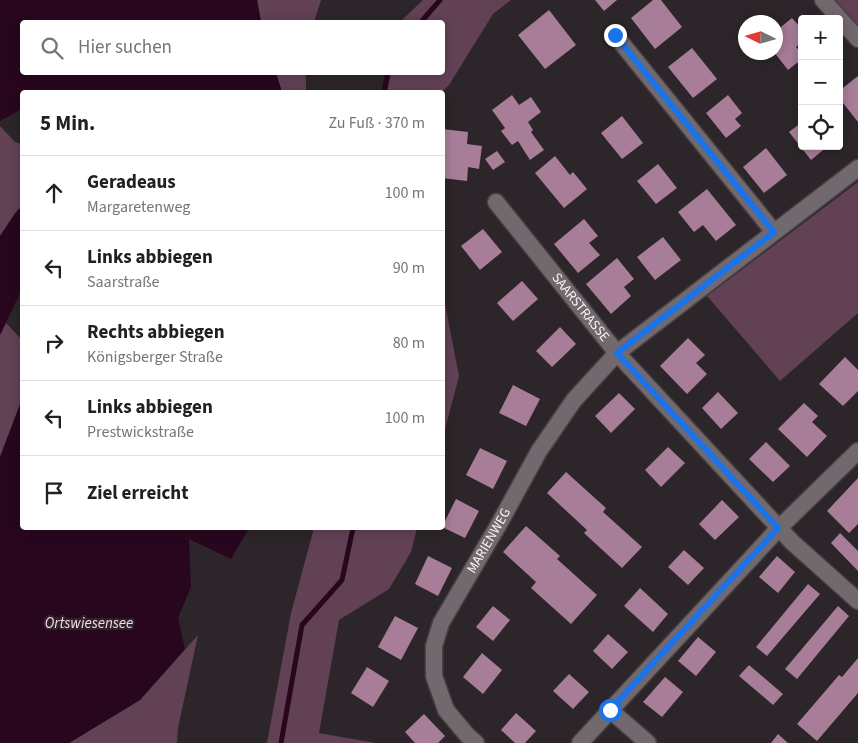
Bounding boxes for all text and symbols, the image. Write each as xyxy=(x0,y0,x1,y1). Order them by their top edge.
north arrow xyxy=(738,15,783,60)
map controls xyxy=(798,15,843,150)
button: + xyxy=(798,15,843,60)
search box xyxy=(20,20,445,75)
route end xyxy=(604,24,627,47)
icon: search xyxy=(38,34,66,62)
text: Hier suchen xyxy=(78,34,172,61)
button: − xyxy=(798,60,843,105)
button: locate xyxy=(798,105,843,150)
text: 5 Min. xyxy=(40,108,95,138)
text: Zu Fuß · 370 m xyxy=(329,112,425,134)
text: Geradeaus xyxy=(87,169,176,196)
icon: ahead xyxy=(40,179,68,207)
text: 100 m xyxy=(385,182,425,204)
text: Margaretenweg xyxy=(87,196,190,218)
text: Links abbiegen xyxy=(87,244,213,271)
icon: left xyxy=(40,254,68,282)
text: 90 m xyxy=(393,257,425,279)
street label: SAARSTRASSE xyxy=(547,269,614,346)
text: Saarstraße xyxy=(87,271,159,293)
text: Rechts abbiegen xyxy=(87,319,225,346)
icon: right xyxy=(40,329,68,357)
text: 80 m xyxy=(393,332,425,354)
text: Königsberger Straße xyxy=(87,346,223,368)
text: Links abbiegen xyxy=(87,394,213,421)
icon: left xyxy=(40,404,68,432)
text: 100 m xyxy=(385,407,425,429)
text: Prestwickstraße xyxy=(87,421,194,443)
icon: arrive xyxy=(40,479,68,507)
text: Ziel erreicht xyxy=(87,480,188,507)
street label: MARIENWEG xyxy=(462,504,516,577)
water label: Ortswiesensee xyxy=(45,613,133,634)
route start xyxy=(599,699,622,722)

